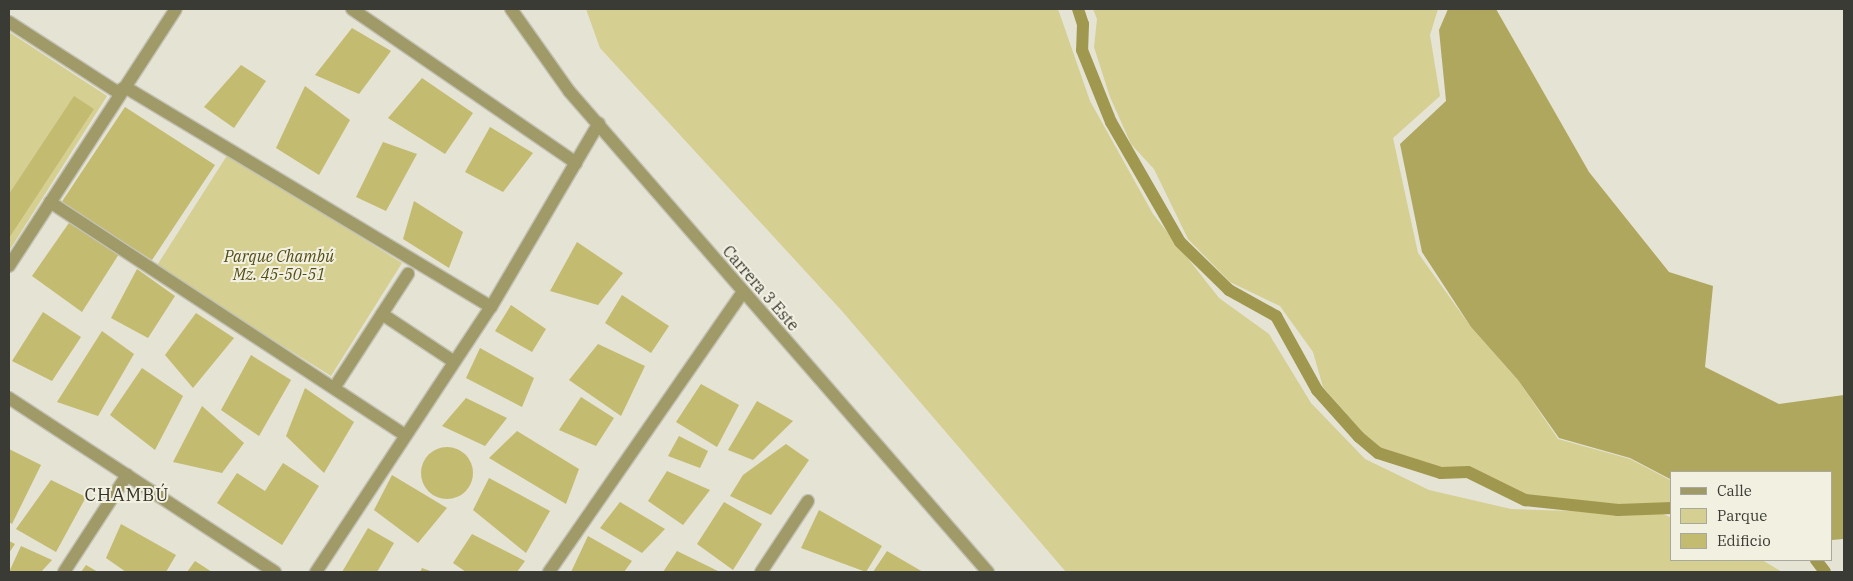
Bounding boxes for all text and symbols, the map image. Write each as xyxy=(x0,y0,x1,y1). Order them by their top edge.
street label: Carrera 3 Este xyxy=(719,241,803,335)
park label: Parque Chambú Mz. 45-50-51 xyxy=(224,246,334,284)
legend xyxy=(1670,471,1833,561)
text: Calle xyxy=(1717,481,1752,500)
district label: CHAMBÚ xyxy=(84,484,170,506)
text: Parque xyxy=(1717,506,1767,525)
text: Edificio xyxy=(1717,531,1771,550)

